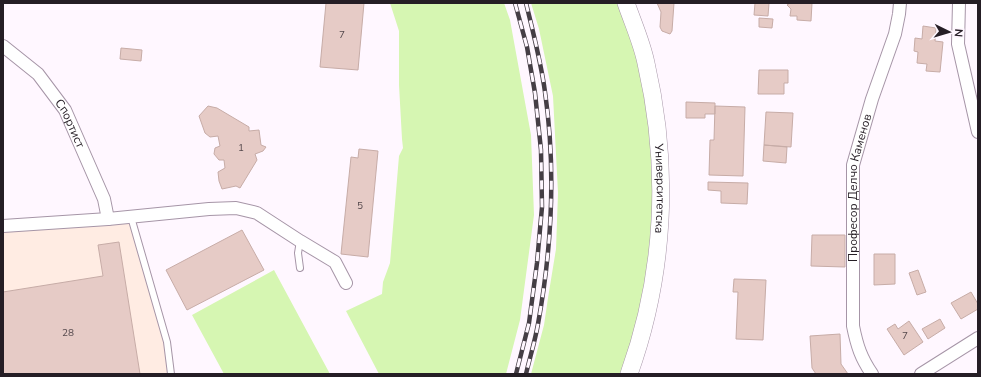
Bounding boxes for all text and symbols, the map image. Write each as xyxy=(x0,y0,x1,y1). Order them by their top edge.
north arrow xyxy=(929,12,969,52)
house number: 7 xyxy=(339,28,345,42)
text: N xyxy=(951,28,966,38)
street label: Спортист xyxy=(51,96,89,151)
street label: Професор Делчо Каменов xyxy=(845,111,875,262)
house number: 1 xyxy=(238,141,244,155)
street label: Университетска xyxy=(651,142,669,234)
house number: 5 xyxy=(357,199,363,213)
house number: 28 xyxy=(62,326,74,340)
house number: 7 xyxy=(902,329,908,343)

